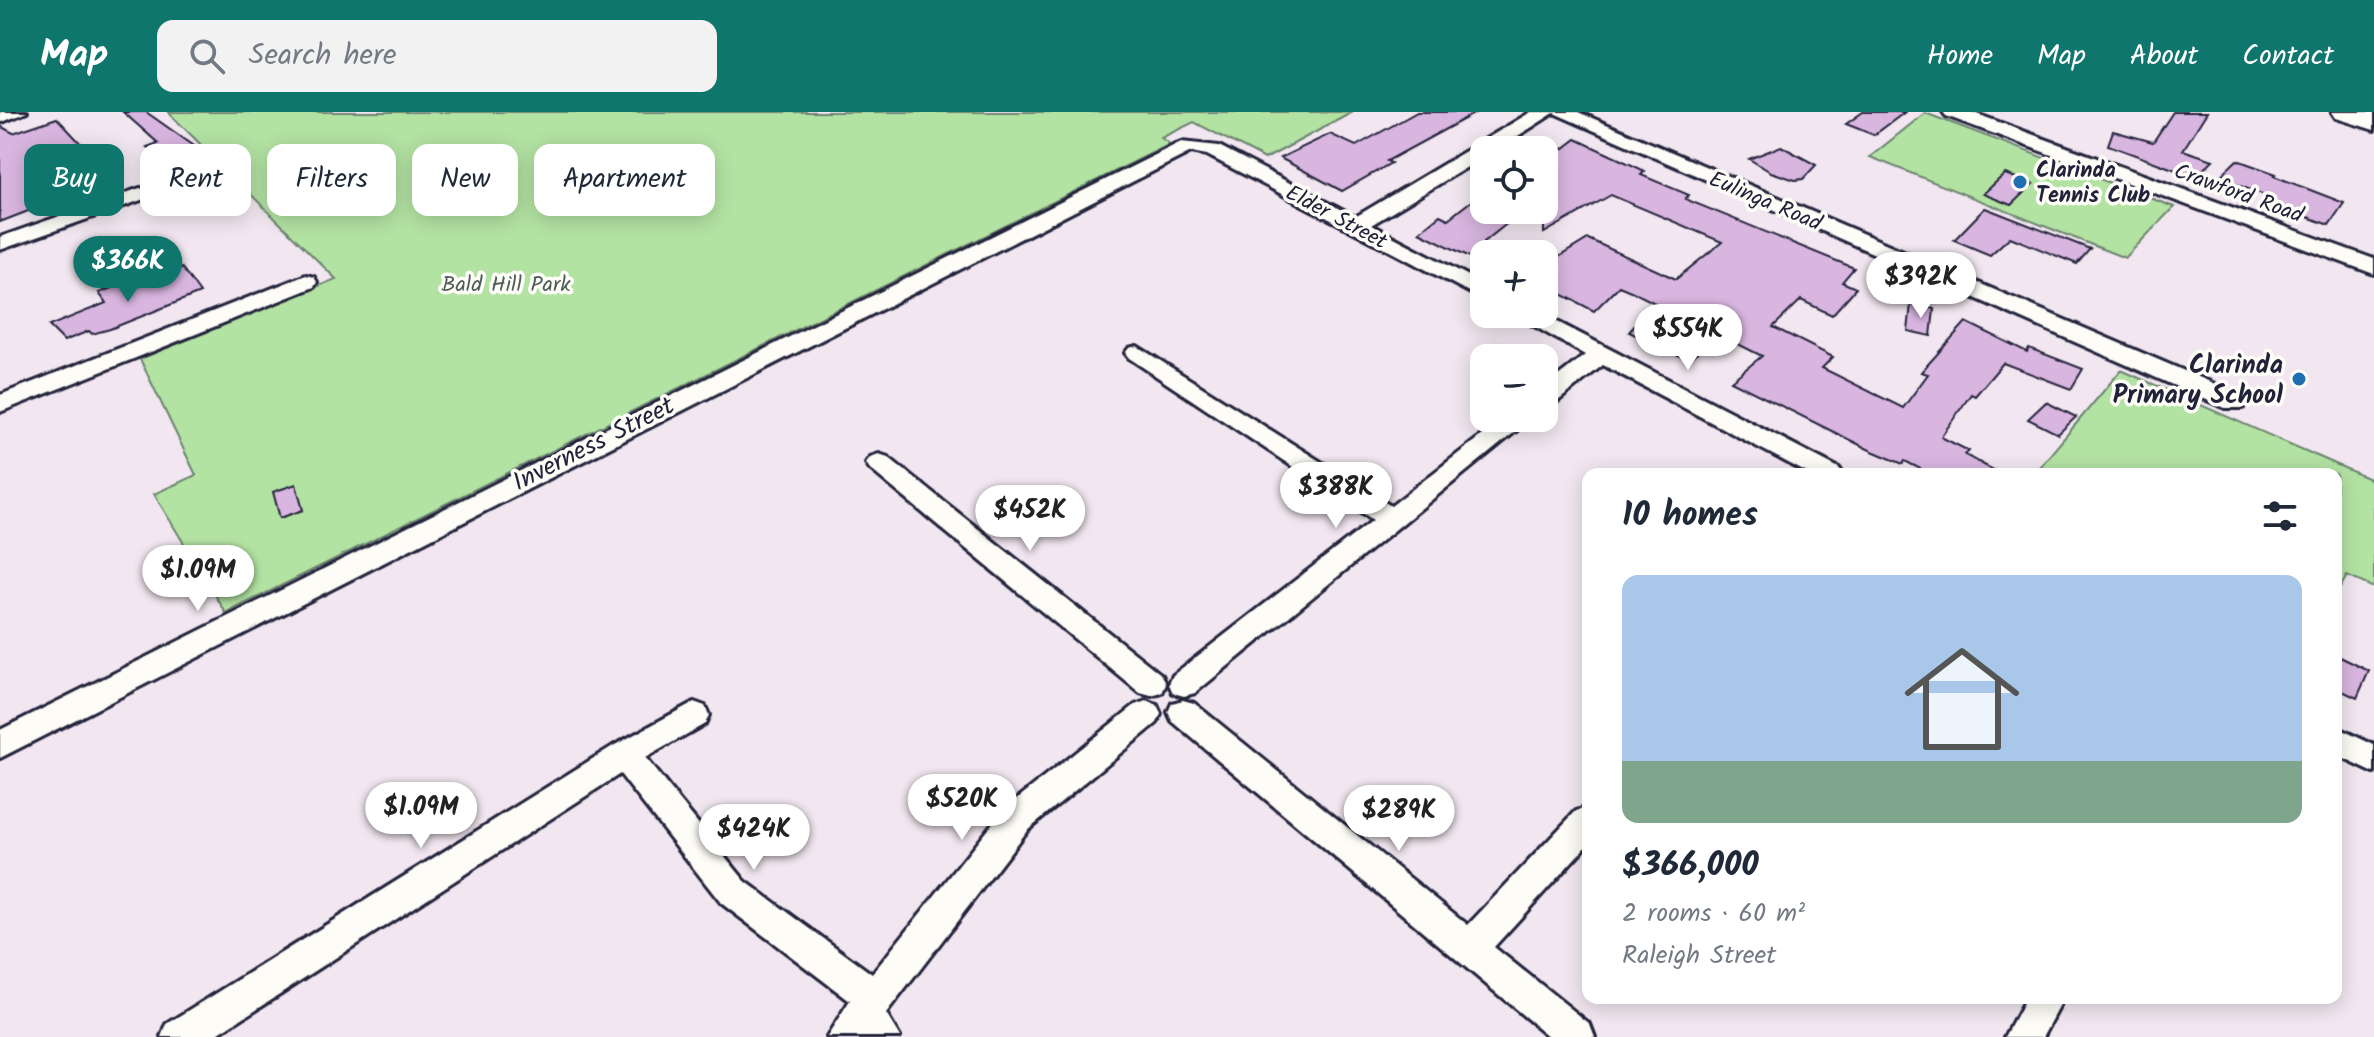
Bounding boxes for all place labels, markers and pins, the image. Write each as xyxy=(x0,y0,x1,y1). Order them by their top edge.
place label: Clarinda Tennis Club xyxy=(2036,154,2150,214)
marker: Clarinda Tennis Club xyxy=(2011,173,2029,191)
pin: $366K xyxy=(72,236,184,304)
pin: $392K xyxy=(1865,252,1977,320)
pin: $554K xyxy=(1632,304,1744,372)
place label: Clarinda Primary School xyxy=(2113,345,2283,417)
marker: Clarinda Primary School xyxy=(2290,370,2308,388)
pin: $388K xyxy=(1280,462,1392,530)
pin: $452K xyxy=(974,485,1086,553)
pin: $1.09M xyxy=(133,545,263,613)
pin: $520K xyxy=(906,774,1018,842)
pin: $1.09M xyxy=(356,782,486,850)
pin: $289K xyxy=(1343,785,1455,853)
pin: $424K xyxy=(698,804,810,872)

